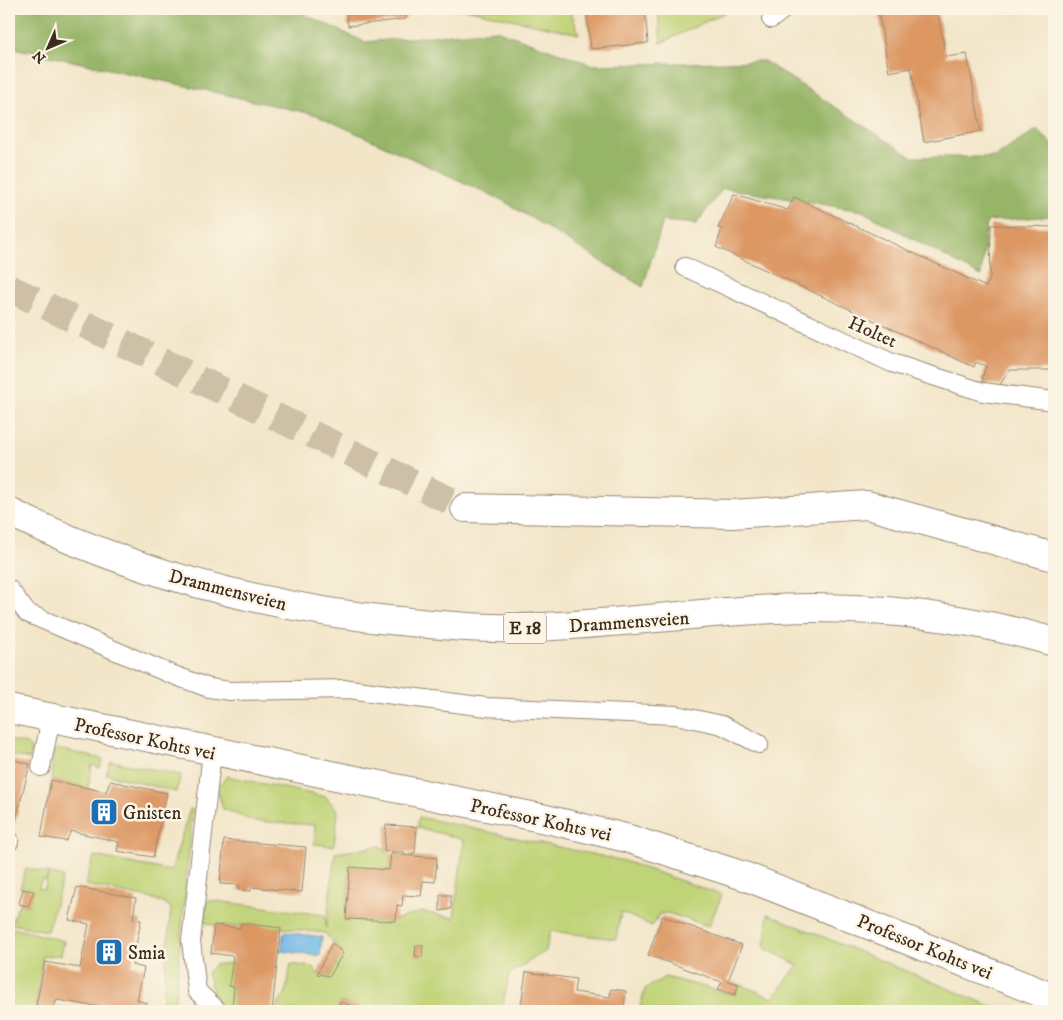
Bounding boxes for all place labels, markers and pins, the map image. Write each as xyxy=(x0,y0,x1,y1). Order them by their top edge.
building icon: Gnisten xyxy=(89,797,119,827)
place label: Gnisten xyxy=(123,802,181,825)
building icon: Smia xyxy=(94,937,124,967)
place label: Smia xyxy=(128,942,165,965)

